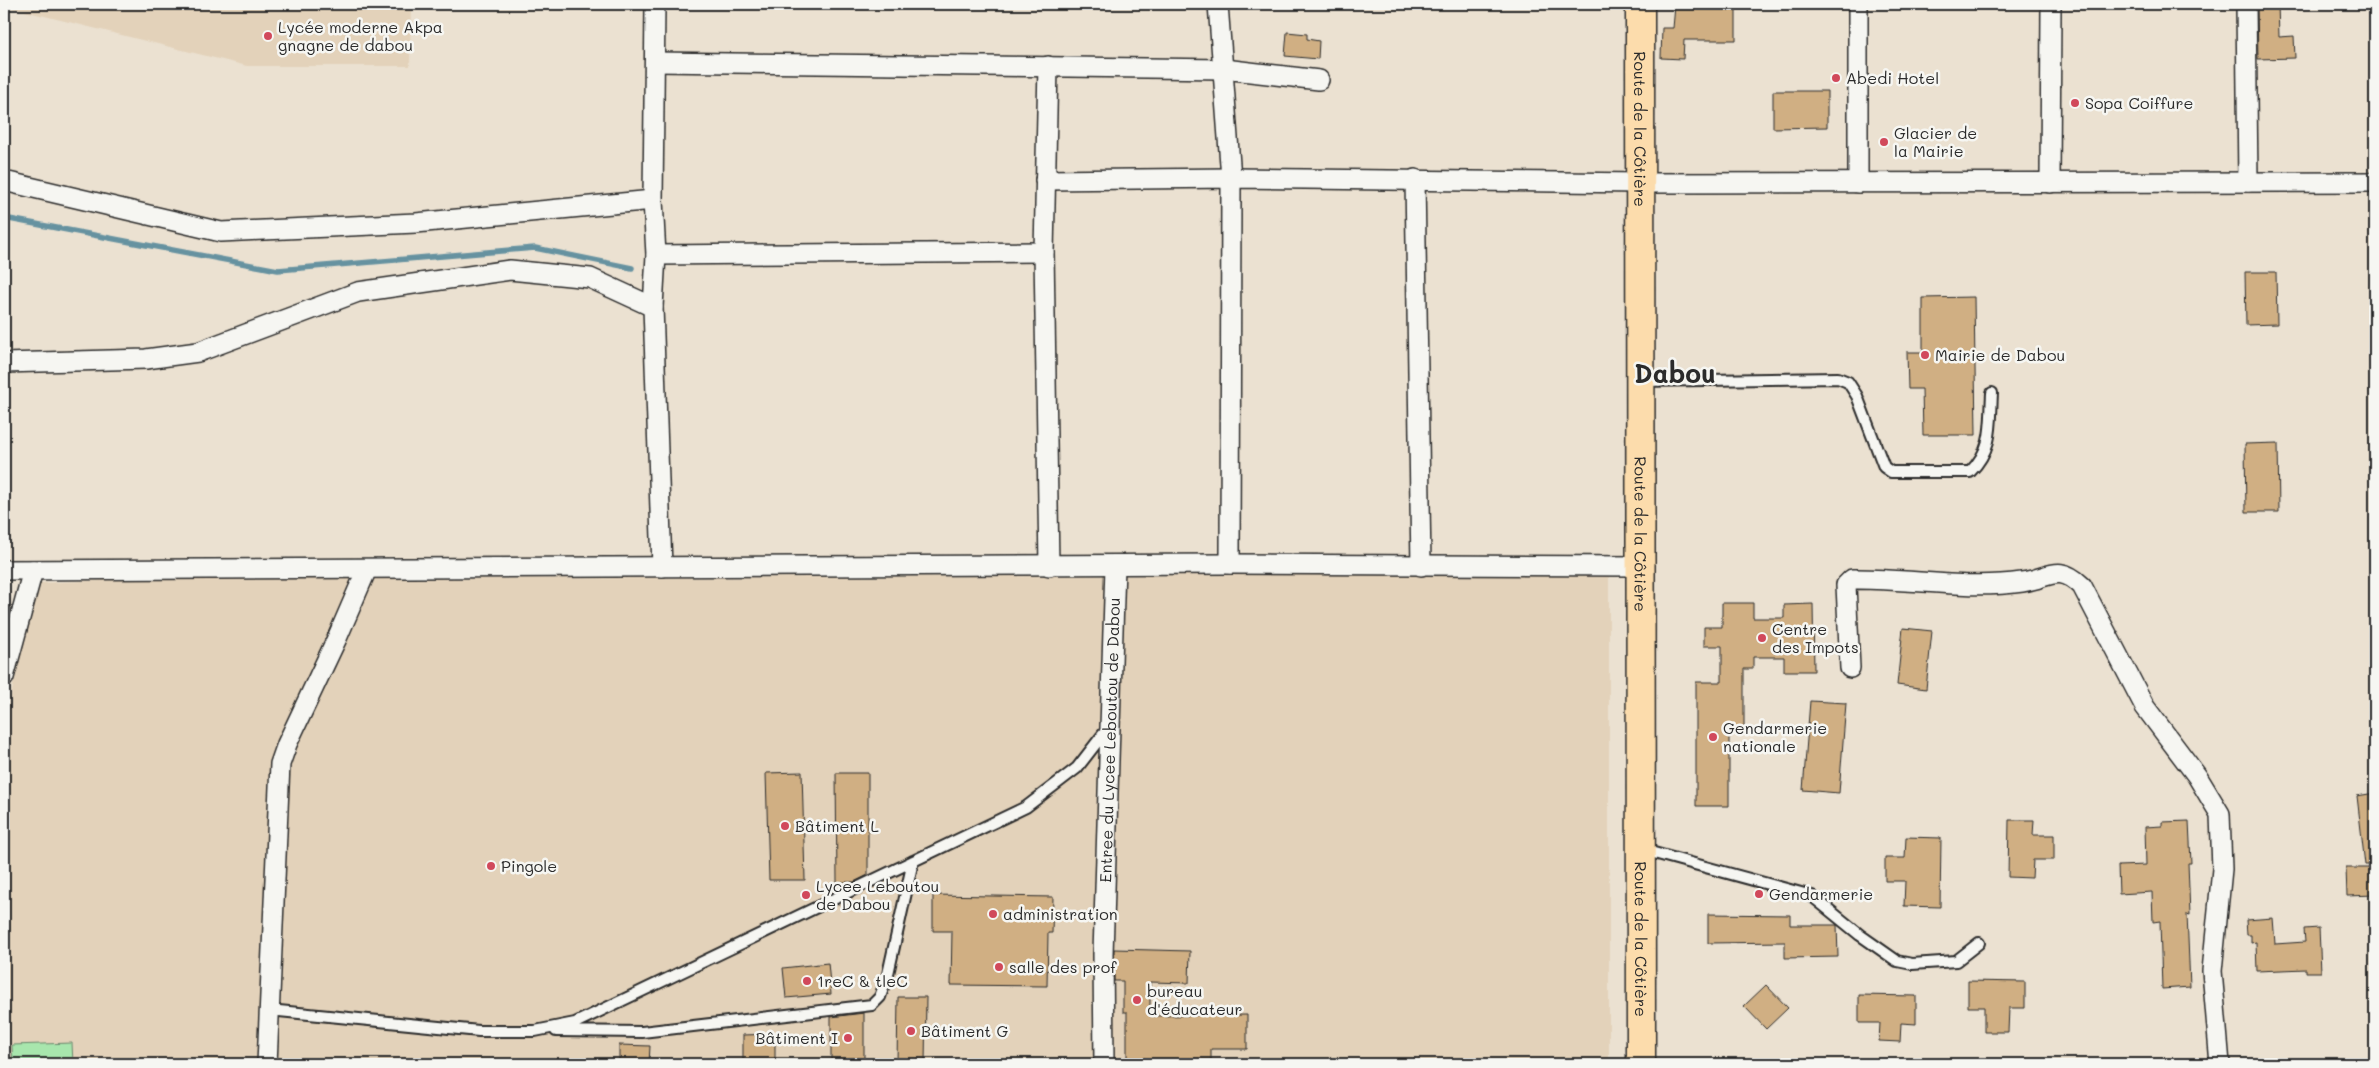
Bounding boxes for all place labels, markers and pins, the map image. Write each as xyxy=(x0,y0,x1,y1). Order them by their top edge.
place label: Lycée moderne Akpa gnagne de dabou xyxy=(278,16,443,55)
marker: Lycée moderne Akpa gnagne de dabou xyxy=(262,30,274,42)
place label: Abedi Hotel xyxy=(1846,67,1939,88)
marker: Abedi Hotel xyxy=(1830,72,1842,84)
place label: Sopa Coiffure xyxy=(2085,92,2193,113)
marker: Sopa Coiffure xyxy=(2069,97,2081,109)
place label: Glacier de la Mairie xyxy=(1894,122,1977,161)
marker: Glacier de la Mairie xyxy=(1878,136,1890,148)
place label: Mairie de Dabou xyxy=(1935,344,2065,365)
marker: Mairie de Dabou xyxy=(1919,349,1931,361)
place label: Centre des Impots xyxy=(1772,618,1859,657)
marker: Centre des Impots xyxy=(1756,632,1768,644)
place label: Gendarmerie nationale xyxy=(1723,717,1827,756)
marker: Gendarmerie nationale xyxy=(1707,731,1719,743)
place label: Bâtiment L xyxy=(795,815,880,836)
marker: Bâtiment L xyxy=(779,820,791,832)
place label: Pingole xyxy=(501,855,557,876)
marker: Pingole xyxy=(485,860,497,872)
place label: Lycee Leboutou de Dabou xyxy=(816,875,939,914)
place label: Gendarmerie xyxy=(1769,883,1873,904)
marker: Gendarmerie xyxy=(1753,888,1765,900)
marker: Lycee Leboutou de Dabou xyxy=(800,889,812,901)
place label: administration xyxy=(1003,903,1118,924)
marker: administration xyxy=(987,908,999,920)
place label: salle des prof xyxy=(1009,956,1117,977)
marker: salle des prof xyxy=(993,961,1005,973)
place label: 1reC & tleC xyxy=(817,970,908,991)
marker: 1reC & tleC xyxy=(801,975,813,987)
place label: bureau d'éducateur xyxy=(1147,980,1243,1019)
marker: bureau d'éducateur xyxy=(1131,994,1143,1006)
place label: Bâtiment G xyxy=(921,1020,1009,1041)
marker: Bâtiment G xyxy=(905,1025,917,1037)
place label: Bâtiment I xyxy=(755,1027,838,1048)
marker: Bâtiment I xyxy=(842,1032,854,1044)

